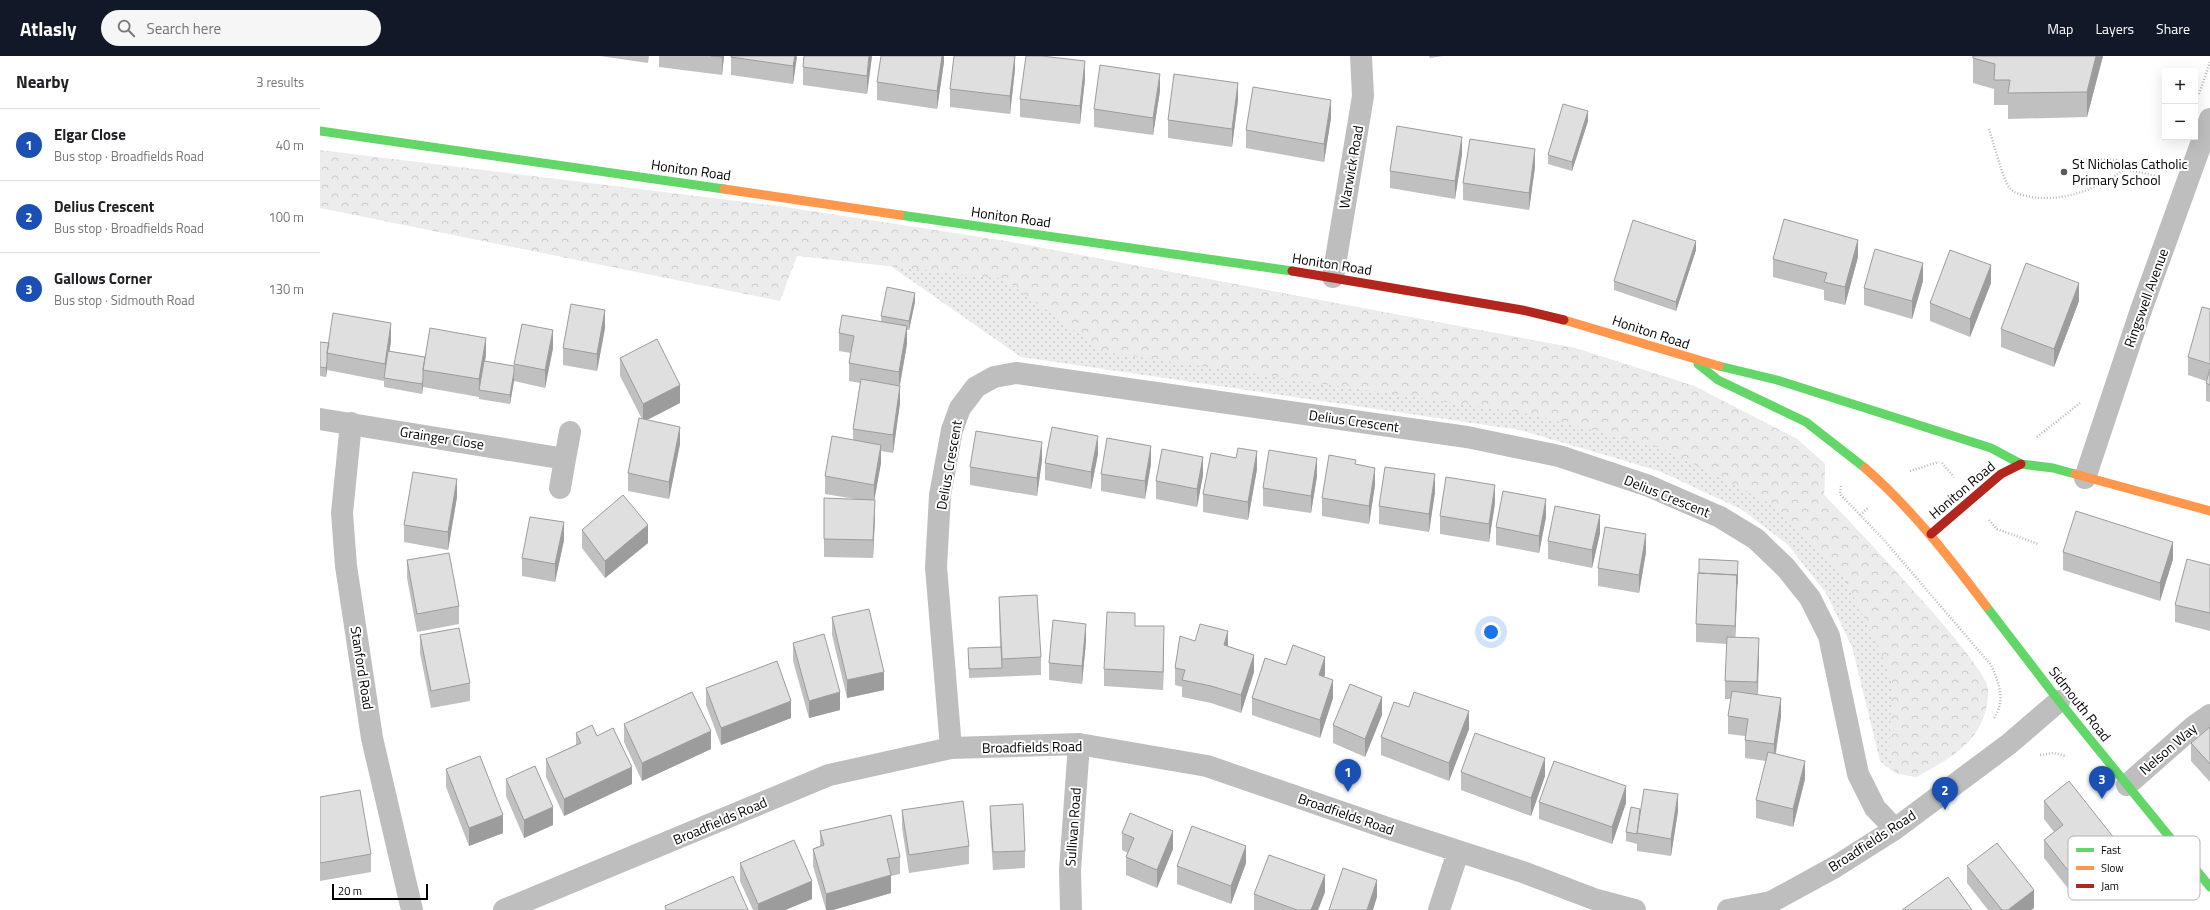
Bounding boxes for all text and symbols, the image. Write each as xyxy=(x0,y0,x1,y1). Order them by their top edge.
search box xyxy=(101,10,381,46)
text: Atlasly xyxy=(20,14,77,43)
icon: search xyxy=(115,17,137,39)
text: Search here xyxy=(147,17,221,40)
text: Map xyxy=(2047,18,2073,39)
text: Layers xyxy=(2095,18,2134,39)
text: Share xyxy=(2156,18,2190,39)
map controls xyxy=(2162,68,2198,140)
button: + xyxy=(2162,68,2198,104)
text: Nearby xyxy=(16,69,69,95)
text: 3 results xyxy=(256,72,304,92)
button: − xyxy=(2162,104,2198,140)
text: Elgar Close xyxy=(54,123,126,146)
street label: Warwick Road xyxy=(1333,124,1368,210)
text: 1 xyxy=(25,135,33,155)
text: 40 m xyxy=(276,135,304,155)
text: Bus stop · Broadfields Road xyxy=(54,146,204,166)
street label: Honiton Road xyxy=(650,153,732,186)
place label: St Nicholas Catholic Primary School xyxy=(2072,153,2188,190)
marker: St Nicholas Catholic Primary School xyxy=(2059,167,2069,177)
text: Delius Crescent xyxy=(54,195,154,218)
street label: Honiton Road xyxy=(970,200,1052,233)
text: 2 xyxy=(25,207,33,227)
text: 100 m xyxy=(268,207,304,227)
text: Bus stop · Broadfields Road xyxy=(54,218,204,238)
street label: Ringswell Avenue xyxy=(2118,245,2173,350)
street label: Honiton Road xyxy=(1291,247,1374,280)
text: Gallows Corner xyxy=(54,267,152,290)
text: 3 xyxy=(25,279,33,299)
text: 130 m xyxy=(268,279,304,299)
text: Bus stop · Sidmouth Road xyxy=(54,290,195,310)
street label: Honiton Road xyxy=(1610,309,1693,354)
street label: Delius Crescent xyxy=(1308,404,1401,437)
street label: Delius Crescent xyxy=(930,418,967,511)
street label: Grainger Close xyxy=(398,420,486,455)
street label: Honiton Road xyxy=(1924,456,1999,524)
street label: Delius Crescent xyxy=(1621,469,1713,522)
your location xyxy=(1481,622,1501,642)
street label: Stanford Road xyxy=(346,625,379,711)
street label: Sidmouth Road xyxy=(2044,662,2117,746)
street label: Nelson Way xyxy=(2134,718,2201,780)
street label: Broadfields Road xyxy=(982,735,1082,758)
pin: 1 xyxy=(1335,759,1361,792)
pin: 3 xyxy=(2089,766,2115,799)
pin: 2 xyxy=(1932,777,1958,810)
street label: Sullivan Road xyxy=(1059,787,1086,867)
street label: Broadfields Road xyxy=(1295,787,1397,840)
street label: Broadfields Road xyxy=(669,791,770,850)
street label: Broadfields Road xyxy=(1824,804,1920,877)
legend xyxy=(2068,836,2200,900)
text: Fast xyxy=(2101,842,2121,858)
text: Slow xyxy=(2101,860,2124,876)
text: Jam xyxy=(2101,878,2119,894)
scale bar xyxy=(332,882,428,901)
text: 20 m xyxy=(338,883,362,899)

